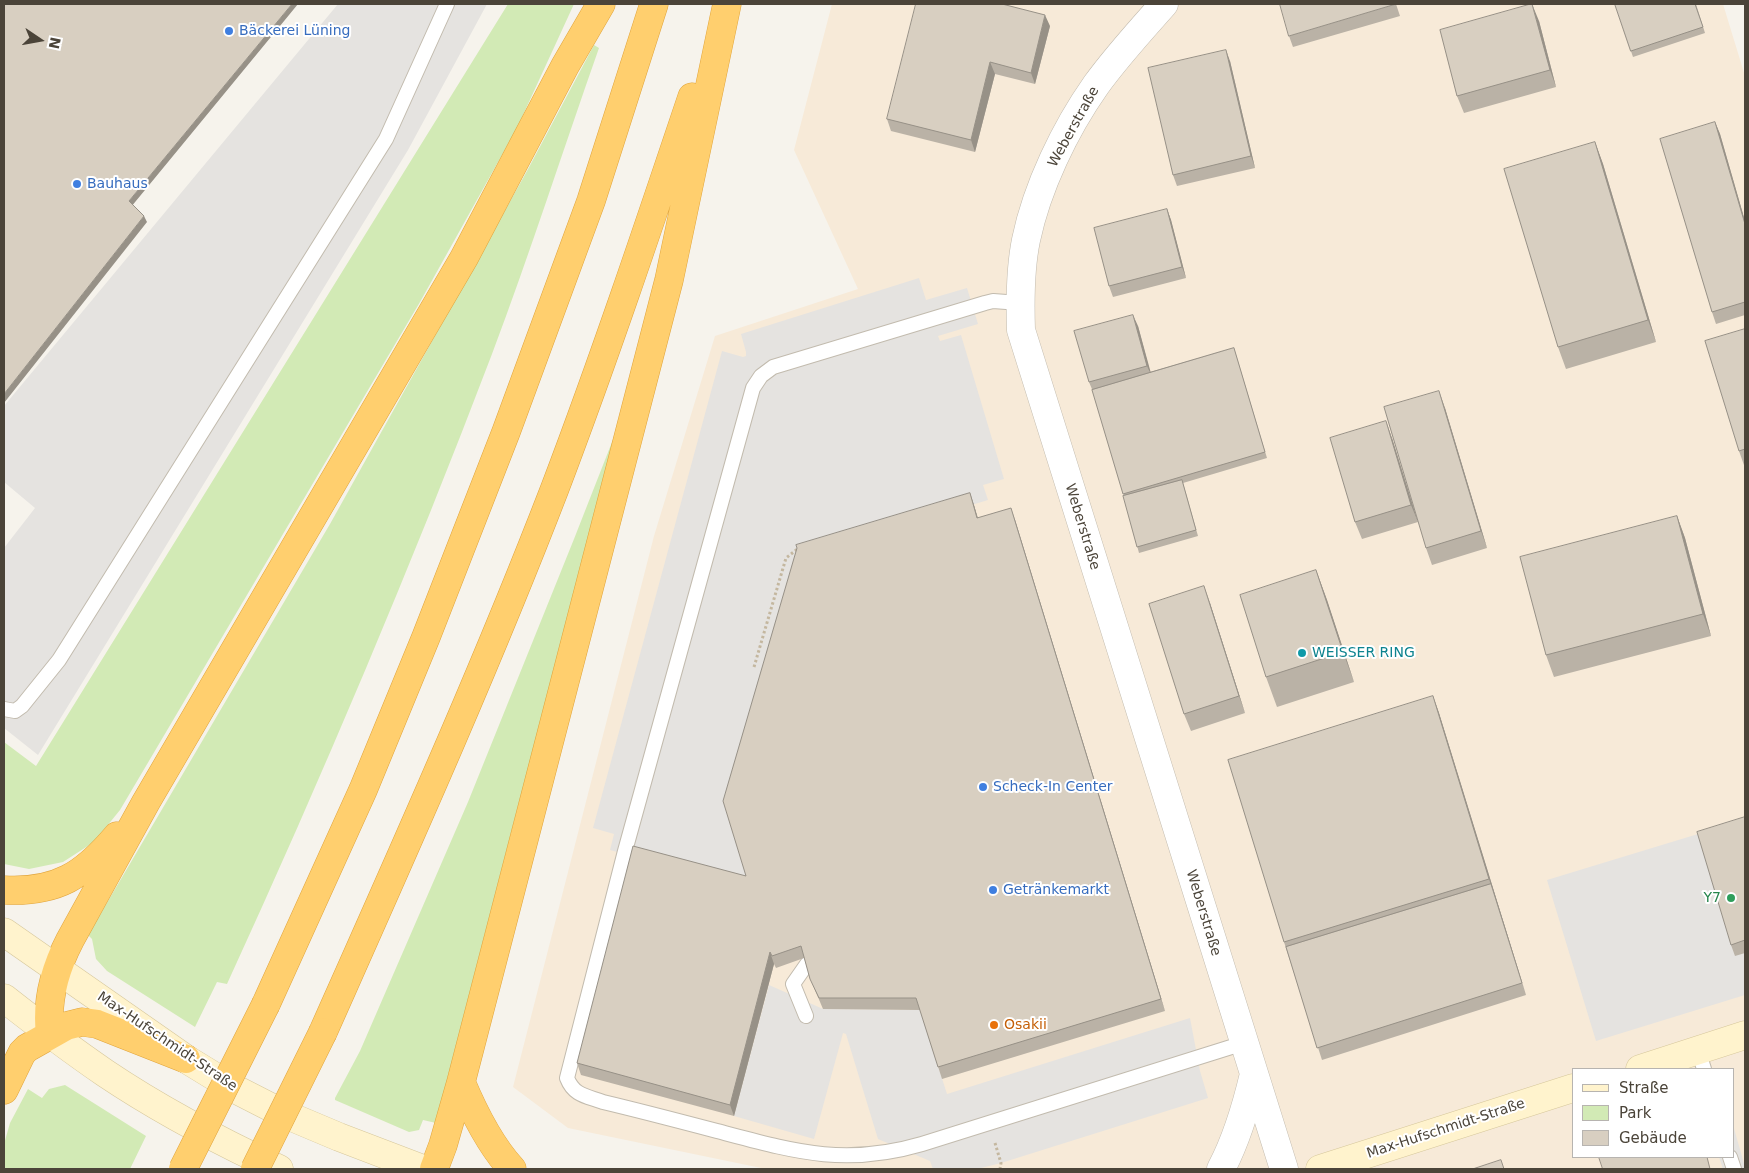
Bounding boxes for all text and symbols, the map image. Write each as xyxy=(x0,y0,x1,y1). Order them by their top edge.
north arrow xyxy=(15,15,65,65)
place label: Bäckerei Lüning xyxy=(239,23,350,39)
marker: Bäckerei Lüning xyxy=(223,25,235,37)
text: N xyxy=(46,36,64,51)
street label: Weberstraße xyxy=(1045,84,1103,170)
place label: Bauhaus xyxy=(87,176,148,192)
marker: Bauhaus xyxy=(71,178,83,190)
street label: Weberstraße xyxy=(1061,482,1103,572)
place label: WEISSER RING xyxy=(1312,645,1415,661)
marker: WEISSER RING xyxy=(1296,647,1308,659)
place label: Scheck-In Center xyxy=(993,779,1112,795)
marker: Scheck-In Center xyxy=(977,781,989,793)
street label: Weberstraße xyxy=(1182,868,1224,958)
place label: Getränkemarkt xyxy=(1003,882,1109,898)
marker: Getränkemarkt xyxy=(987,884,999,896)
place label: Y7 xyxy=(1704,890,1721,906)
marker: Y7 xyxy=(1725,892,1737,904)
street label: Max-Hufschmidt-Straße xyxy=(94,989,240,1095)
place label: Osakii xyxy=(1004,1017,1047,1033)
marker: Osakii xyxy=(988,1019,1000,1031)
legend xyxy=(1572,1068,1734,1158)
text: Straße xyxy=(1619,1079,1668,1097)
street label: Max-Hufschmidt-Straße xyxy=(1365,1095,1527,1163)
text: Park xyxy=(1619,1104,1651,1122)
text: Gebäude xyxy=(1619,1129,1687,1147)

